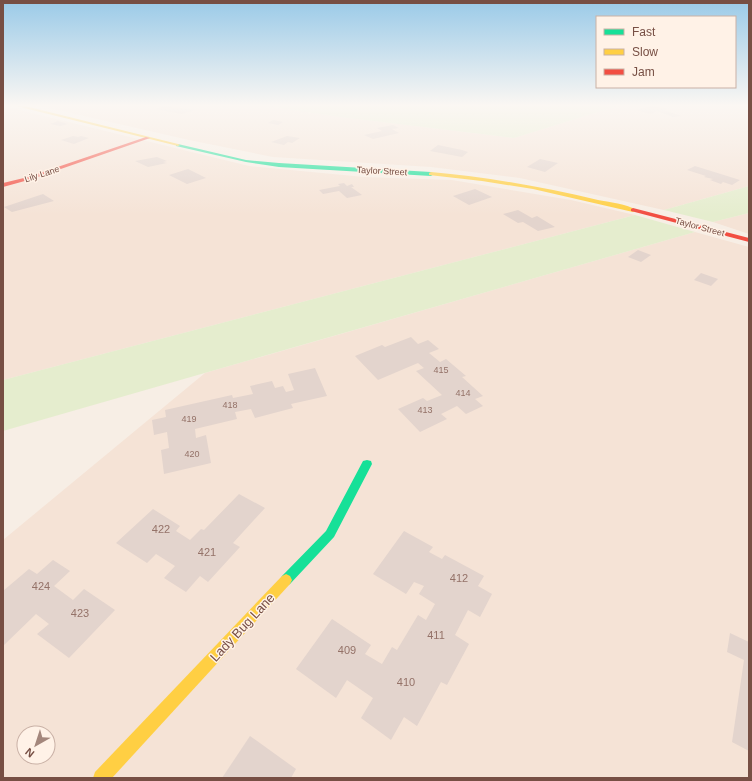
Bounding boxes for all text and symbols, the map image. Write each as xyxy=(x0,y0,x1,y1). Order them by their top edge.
legend xyxy=(596,16,736,88)
text: Fast xyxy=(632,25,656,39)
text: Slow xyxy=(632,45,658,59)
text: Jam xyxy=(632,65,655,79)
street label: Lily Lane xyxy=(23,164,61,184)
street label: Taylor Street xyxy=(357,165,408,177)
street label: Taylor Street xyxy=(674,216,726,238)
house number: 415 xyxy=(433,365,449,375)
house number: 414 xyxy=(455,388,471,398)
house number: 418 xyxy=(222,400,238,410)
house number: 413 xyxy=(417,405,433,415)
house number: 419 xyxy=(181,414,197,424)
house number: 420 xyxy=(184,449,200,459)
house number: 422 xyxy=(152,523,170,535)
house number: 421 xyxy=(198,546,216,558)
house number: 412 xyxy=(450,572,468,584)
house number: 424 xyxy=(32,580,50,592)
street label: Lady Bug Lane xyxy=(207,590,278,664)
house number: 423 xyxy=(71,607,89,619)
house number: 411 xyxy=(427,629,445,641)
house number: 409 xyxy=(338,644,356,656)
house number: 410 xyxy=(397,676,415,688)
north arrow xyxy=(16,725,56,765)
text: N xyxy=(23,746,37,760)

